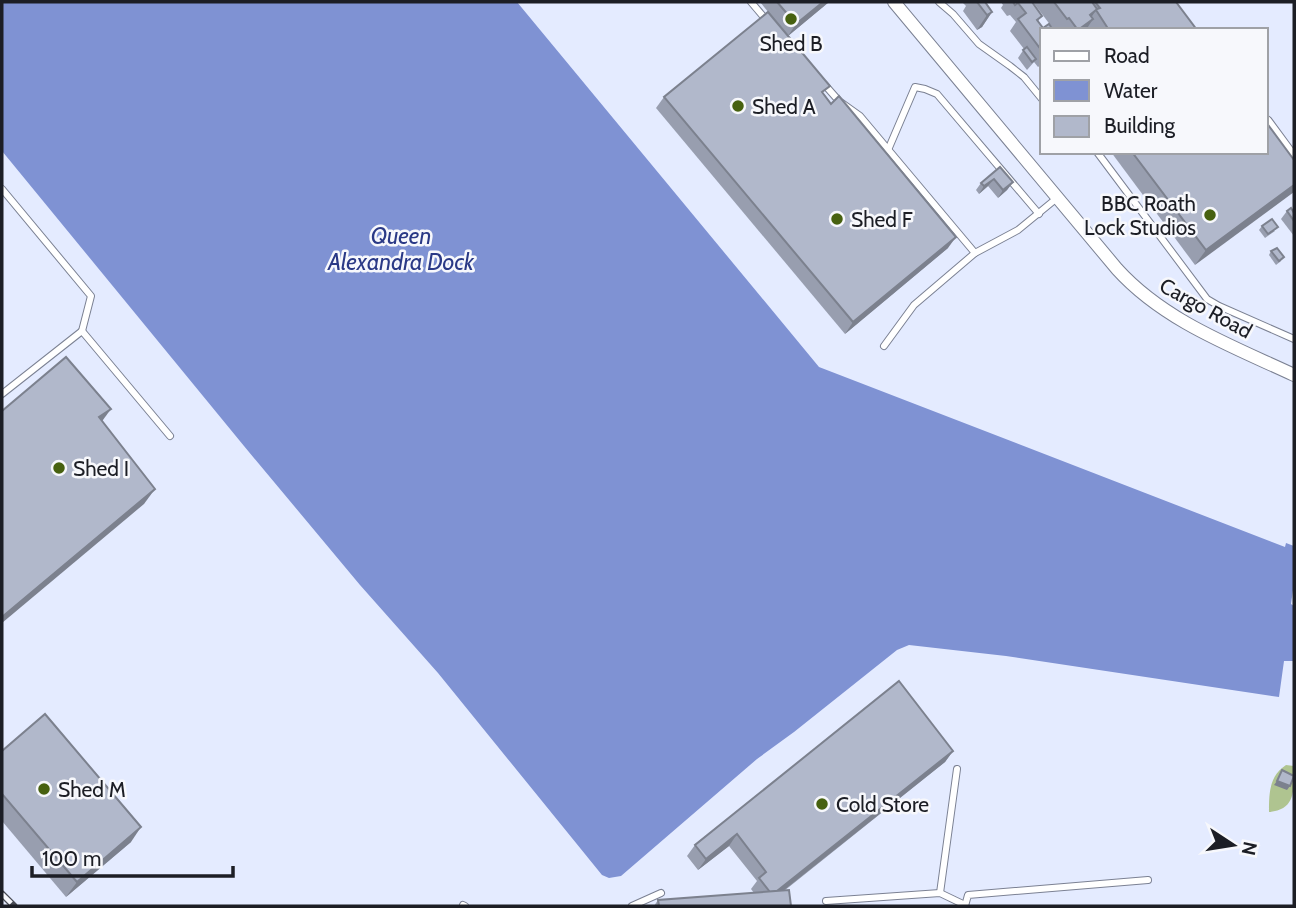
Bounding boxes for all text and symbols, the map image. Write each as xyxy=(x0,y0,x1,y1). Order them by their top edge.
marker: Shed B xyxy=(783,11,799,27)
legend xyxy=(1040,28,1268,154)
place label: Shed B xyxy=(759,31,823,56)
text: Road xyxy=(1104,43,1150,68)
text: Water xyxy=(1104,78,1158,103)
place label: Shed A xyxy=(752,94,816,119)
marker: Shed A xyxy=(730,98,746,114)
text: Building xyxy=(1104,113,1176,138)
place label: BBC Roath Lock Studios xyxy=(1084,191,1196,240)
place label: Shed F xyxy=(851,207,913,232)
marker: BBC Roath Lock Studios xyxy=(1202,207,1218,223)
marker: Shed F xyxy=(829,211,845,227)
water label: Queen Alexandra Dock xyxy=(327,222,475,276)
street label: Cargo Road xyxy=(1155,272,1257,344)
place label: Shed I xyxy=(73,456,129,481)
marker: Shed I xyxy=(51,460,67,476)
place label: Shed M xyxy=(58,777,126,802)
marker: Shed M xyxy=(36,781,52,797)
place label: Cold Store xyxy=(836,792,929,817)
marker: Cold Store xyxy=(814,796,830,812)
north arrow xyxy=(1198,810,1268,880)
scale bar xyxy=(32,834,233,878)
text: N xyxy=(1236,839,1262,857)
text: 100 m xyxy=(42,846,101,871)

